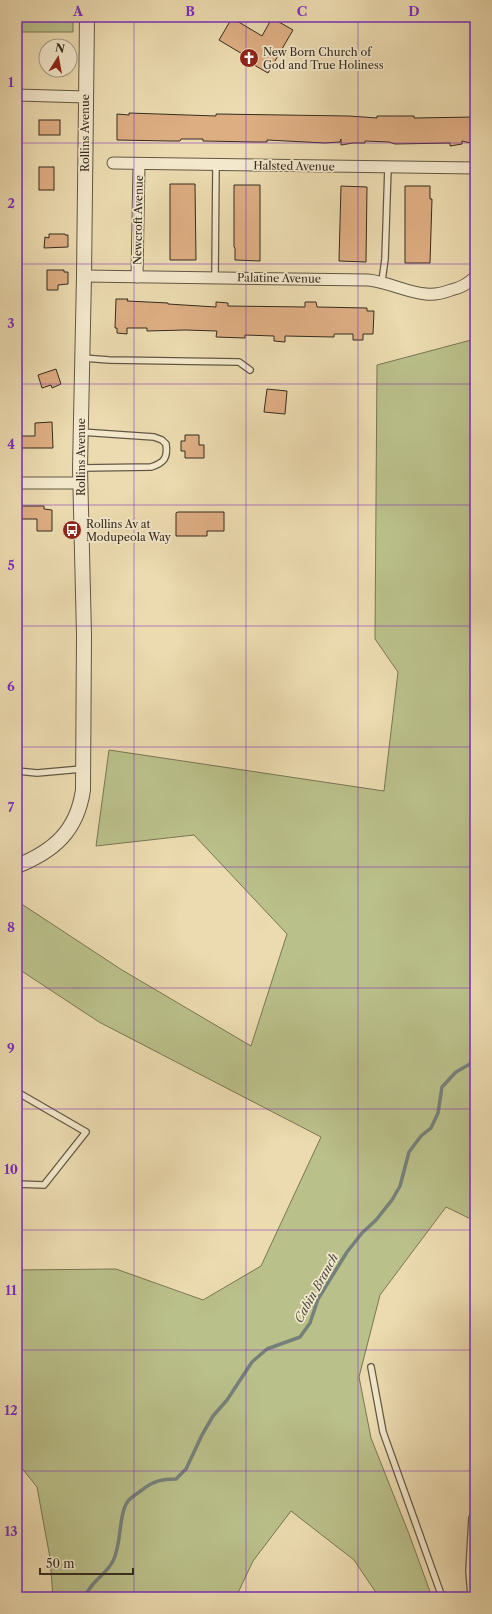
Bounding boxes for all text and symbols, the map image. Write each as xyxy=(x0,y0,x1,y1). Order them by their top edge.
text: A xyxy=(72,3,84,19)
text: B xyxy=(185,3,195,19)
text: C xyxy=(297,3,307,19)
text: D xyxy=(408,3,420,19)
north arrow xyxy=(38,38,78,78)
text: N xyxy=(54,40,66,56)
place label: New Born Church of God and True Holiness xyxy=(263,45,384,72)
church icon: New Born Church of God and True Holiness xyxy=(238,47,260,69)
text: 1 xyxy=(8,74,14,90)
street label: Rollins Avenue xyxy=(78,94,92,172)
street label: Halsted Avenue xyxy=(253,158,335,174)
street label: Newcroft Avenue xyxy=(130,175,146,265)
text: 2 xyxy=(7,195,15,211)
street label: Palatine Avenue xyxy=(237,270,321,286)
text: 3 xyxy=(7,315,15,331)
street label: Rollins Avenue xyxy=(74,418,88,496)
text: 4 xyxy=(7,436,15,452)
place label: Rollins Av at Modupeola Way xyxy=(86,517,172,544)
bus stop icon: Rollins Av at Modupeola Way xyxy=(61,519,83,541)
text: 5 xyxy=(7,557,15,573)
text: 6 xyxy=(7,678,15,694)
text: 7 xyxy=(8,799,15,815)
text: 8 xyxy=(7,919,15,935)
text: 9 xyxy=(7,1040,15,1056)
text: 10 xyxy=(4,1161,18,1177)
water label: Cabin Branch xyxy=(291,1251,341,1325)
text: 11 xyxy=(5,1282,17,1298)
text: 12 xyxy=(4,1402,18,1418)
text: 13 xyxy=(4,1523,18,1539)
scale bar xyxy=(40,1550,133,1576)
text: 50 m xyxy=(46,1556,75,1571)

